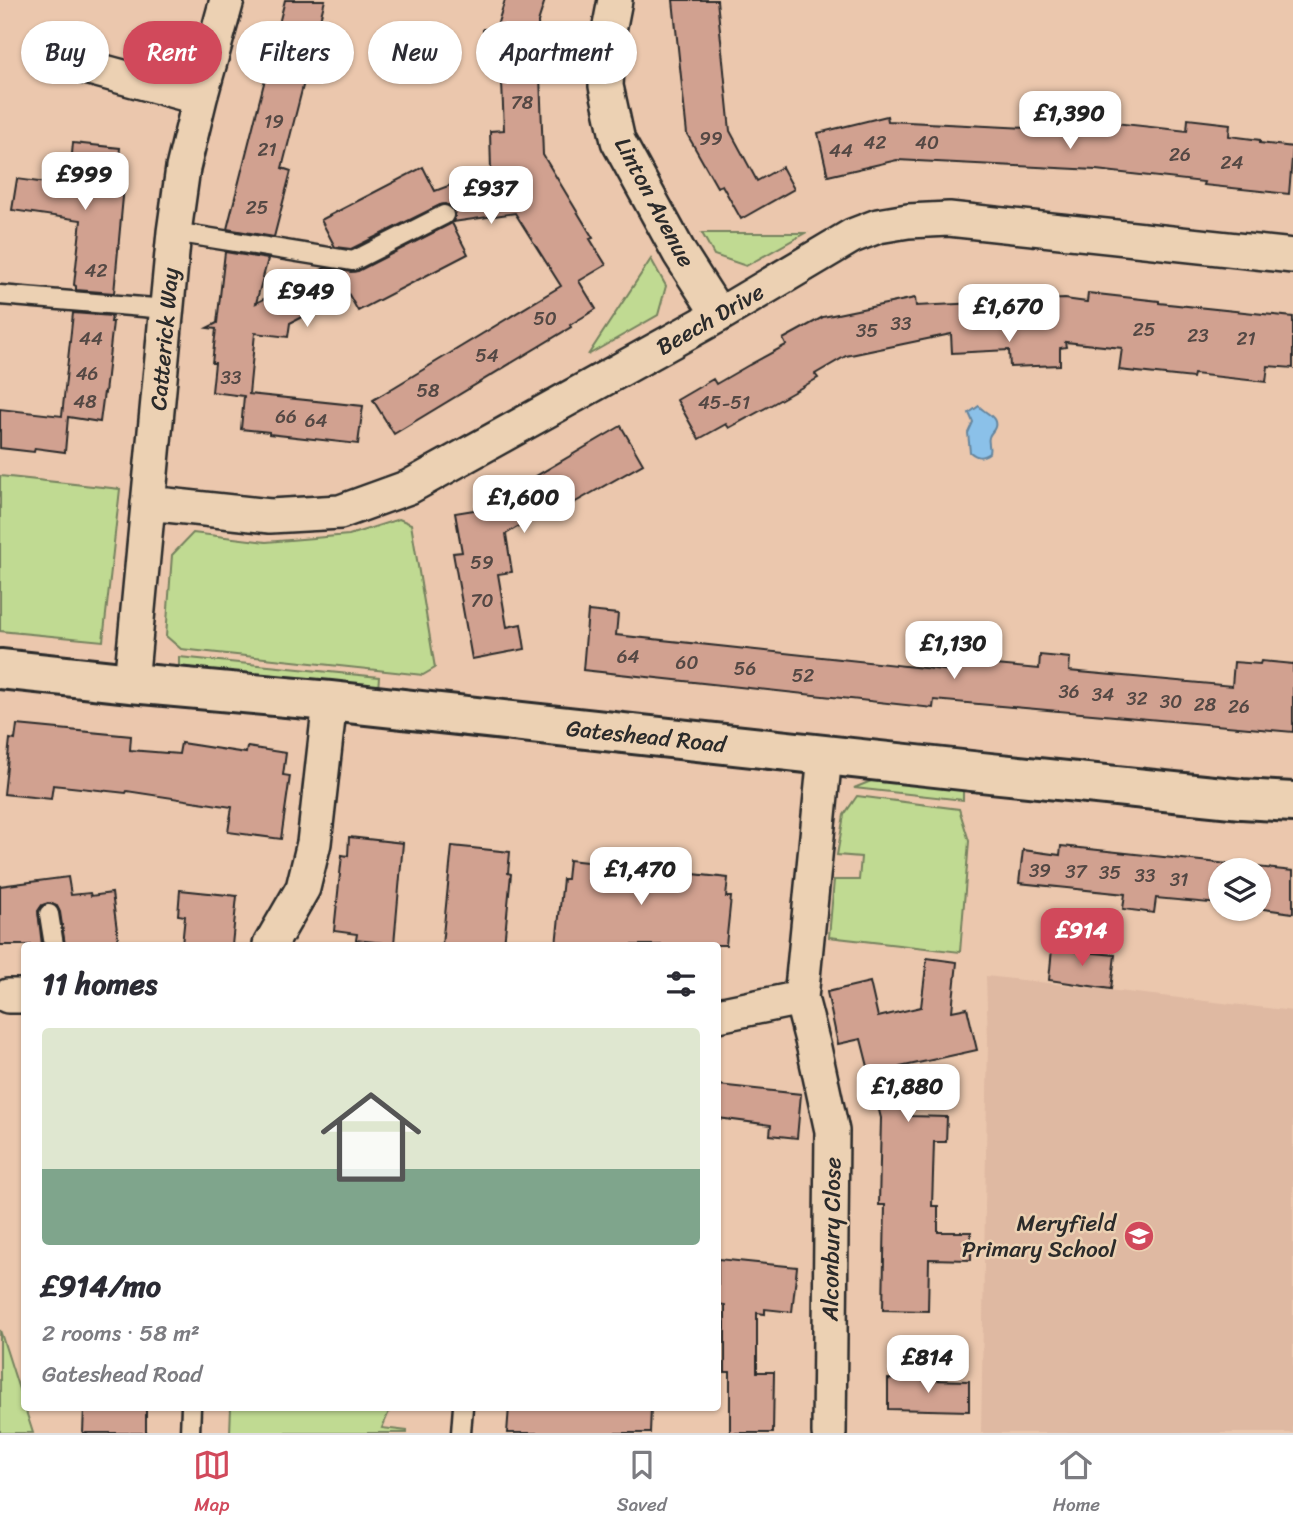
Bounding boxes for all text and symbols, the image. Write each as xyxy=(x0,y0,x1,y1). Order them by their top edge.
chip: Buy xyxy=(21,21,109,84)
chip: Rent xyxy=(123,21,222,84)
chip: Filters xyxy=(236,21,354,84)
chip: New xyxy=(368,21,462,84)
chip: Apartment xyxy=(476,21,637,84)
house number: 78 xyxy=(511,86,534,119)
pin: £1,390 xyxy=(1013,92,1127,151)
text: £1,390 xyxy=(1035,93,1105,134)
house number: 19 xyxy=(264,105,284,138)
house number: 99 xyxy=(699,122,723,155)
house number: 42 xyxy=(864,126,886,159)
house number: 40 xyxy=(915,126,939,159)
street label: Linton Avenue xyxy=(603,129,706,275)
house number: 21 xyxy=(257,133,277,166)
house number: 44 xyxy=(829,134,853,167)
house number: 26 xyxy=(1169,138,1191,171)
house number: 24 xyxy=(1221,146,1244,179)
pin: £999 xyxy=(44,152,126,212)
text: £999 xyxy=(58,154,112,195)
pin: £937 xyxy=(450,166,532,226)
text: £937 xyxy=(465,168,517,209)
house number: 25 xyxy=(246,191,269,224)
house number: 42 xyxy=(85,254,107,287)
street label: Catterick Way xyxy=(138,266,191,412)
pin: £949 xyxy=(266,270,348,329)
text: £949 xyxy=(280,271,334,312)
street label: Beech Drive xyxy=(648,272,772,367)
pin: £1,670 xyxy=(952,284,1066,344)
text: £1,670 xyxy=(975,286,1043,327)
house number: 50 xyxy=(533,302,557,335)
house number: 33 xyxy=(891,307,912,340)
house number: 25 xyxy=(1133,313,1156,346)
house number: 35 xyxy=(856,314,878,347)
house number: 23 xyxy=(1187,319,1209,352)
house number: 44 xyxy=(79,322,103,355)
house number: 21 xyxy=(1236,322,1256,355)
house number: 54 xyxy=(475,339,499,372)
house number: 46 xyxy=(76,357,98,390)
house number: 33 xyxy=(221,361,242,394)
house number: 58 xyxy=(416,374,440,407)
house number: 48 xyxy=(73,385,97,418)
house number: 45-51 xyxy=(698,386,750,419)
house number: 66 xyxy=(275,400,297,433)
house number: 64 xyxy=(305,404,327,437)
pin: £1,600 xyxy=(467,476,581,535)
text: £1,600 xyxy=(489,477,559,518)
house number: 59 xyxy=(470,546,494,579)
house number: 70 xyxy=(471,584,493,617)
pin: £1,130 xyxy=(897,622,1011,681)
text: £1,130 xyxy=(921,623,987,664)
house number: 64 xyxy=(617,640,639,673)
house number: 60 xyxy=(676,646,698,679)
house number: 56 xyxy=(734,652,756,685)
house number: 52 xyxy=(792,659,814,692)
house number: 36 xyxy=(1058,675,1080,708)
house number: 34 xyxy=(1092,678,1114,711)
house number: 32 xyxy=(1126,682,1148,715)
house number: 30 xyxy=(1160,685,1182,718)
house number: 28 xyxy=(1194,688,1217,721)
house number: 26 xyxy=(1228,690,1250,723)
street label: Gateshead Road xyxy=(564,708,730,765)
pin: £1,470 xyxy=(584,848,698,907)
text: £1,470 xyxy=(606,849,676,890)
house number: 39 xyxy=(1029,854,1051,887)
house number: 37 xyxy=(1065,855,1088,888)
house number: 35 xyxy=(1099,856,1121,889)
map controls xyxy=(1208,858,1271,921)
button: layers xyxy=(1208,858,1271,921)
house number: 33 xyxy=(1135,859,1156,892)
house number: 31 xyxy=(1170,863,1188,896)
pin: £914 xyxy=(1041,908,1123,968)
text: £914 xyxy=(1057,910,1107,951)
text: 11 homes xyxy=(42,957,157,1011)
icon: filters xyxy=(662,965,700,1003)
pin: £1,880 xyxy=(851,1064,965,1124)
text: £1,880 xyxy=(873,1066,943,1107)
icon: home xyxy=(308,1074,434,1200)
street label: Alconbury Close xyxy=(810,1156,853,1322)
place label: Meryfield Primary School xyxy=(962,1203,1118,1270)
school or university icon: Meryfield Primary School xyxy=(1122,1219,1156,1253)
text: £914/mo xyxy=(42,1259,161,1313)
text: 2 rooms · 58 m² xyxy=(42,1313,200,1354)
pin: £814 xyxy=(887,1336,969,1395)
text: £814 xyxy=(903,1337,953,1378)
text: Gateshead Road xyxy=(42,1354,202,1395)
tab: Map xyxy=(193,1446,231,1521)
tab: Saved xyxy=(617,1446,667,1521)
tab: Home xyxy=(1053,1446,1100,1521)

